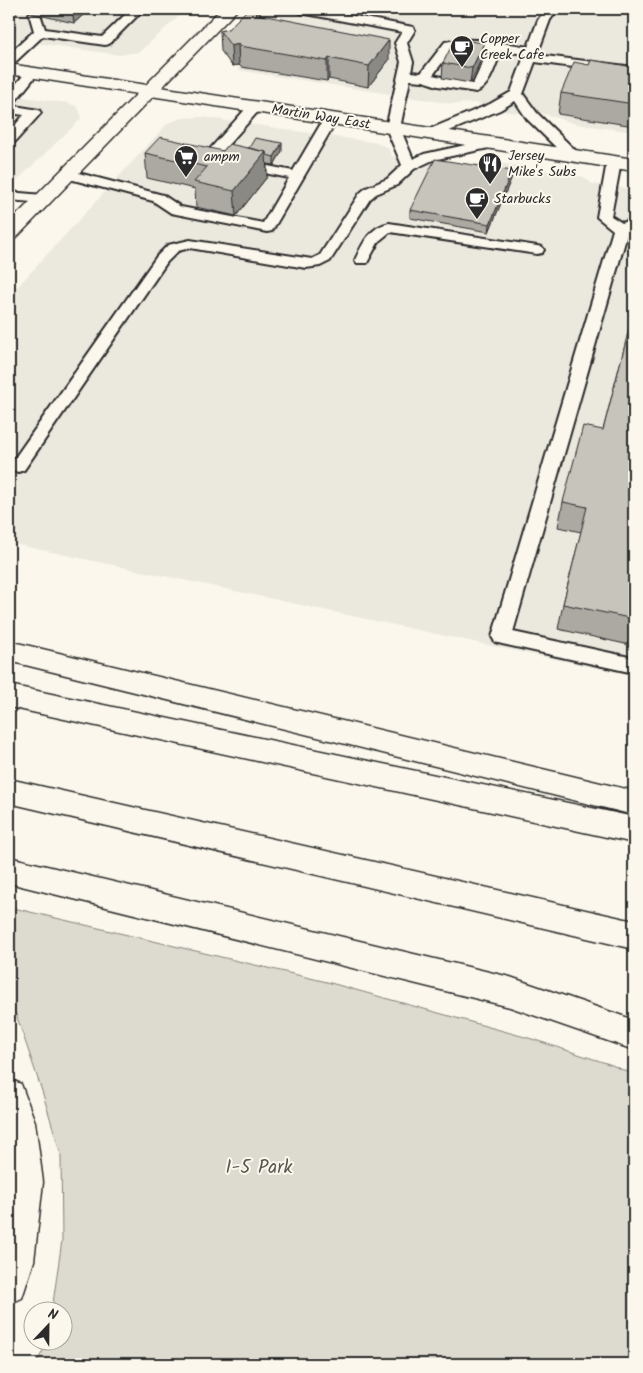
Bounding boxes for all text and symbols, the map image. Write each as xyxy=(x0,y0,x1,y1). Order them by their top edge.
place label: Copper Creek Cafe xyxy=(480,28,545,66)
cafe icon: Copper Creek Cafe xyxy=(449,34,475,68)
street label: Martin Way East xyxy=(270,98,373,136)
supermarket icon: ampm xyxy=(173,144,199,178)
place label: Jersey Mike's Subs xyxy=(508,145,576,183)
place label: ampm xyxy=(204,146,240,168)
restaurant icon: Jersey Mike's Subs xyxy=(477,151,503,185)
cafe icon: Starbucks xyxy=(464,186,490,220)
place label: Starbucks xyxy=(494,188,551,210)
park label: I-5 Park xyxy=(226,1153,293,1183)
north arrow xyxy=(22,1300,72,1350)
text: N xyxy=(44,1303,61,1327)

